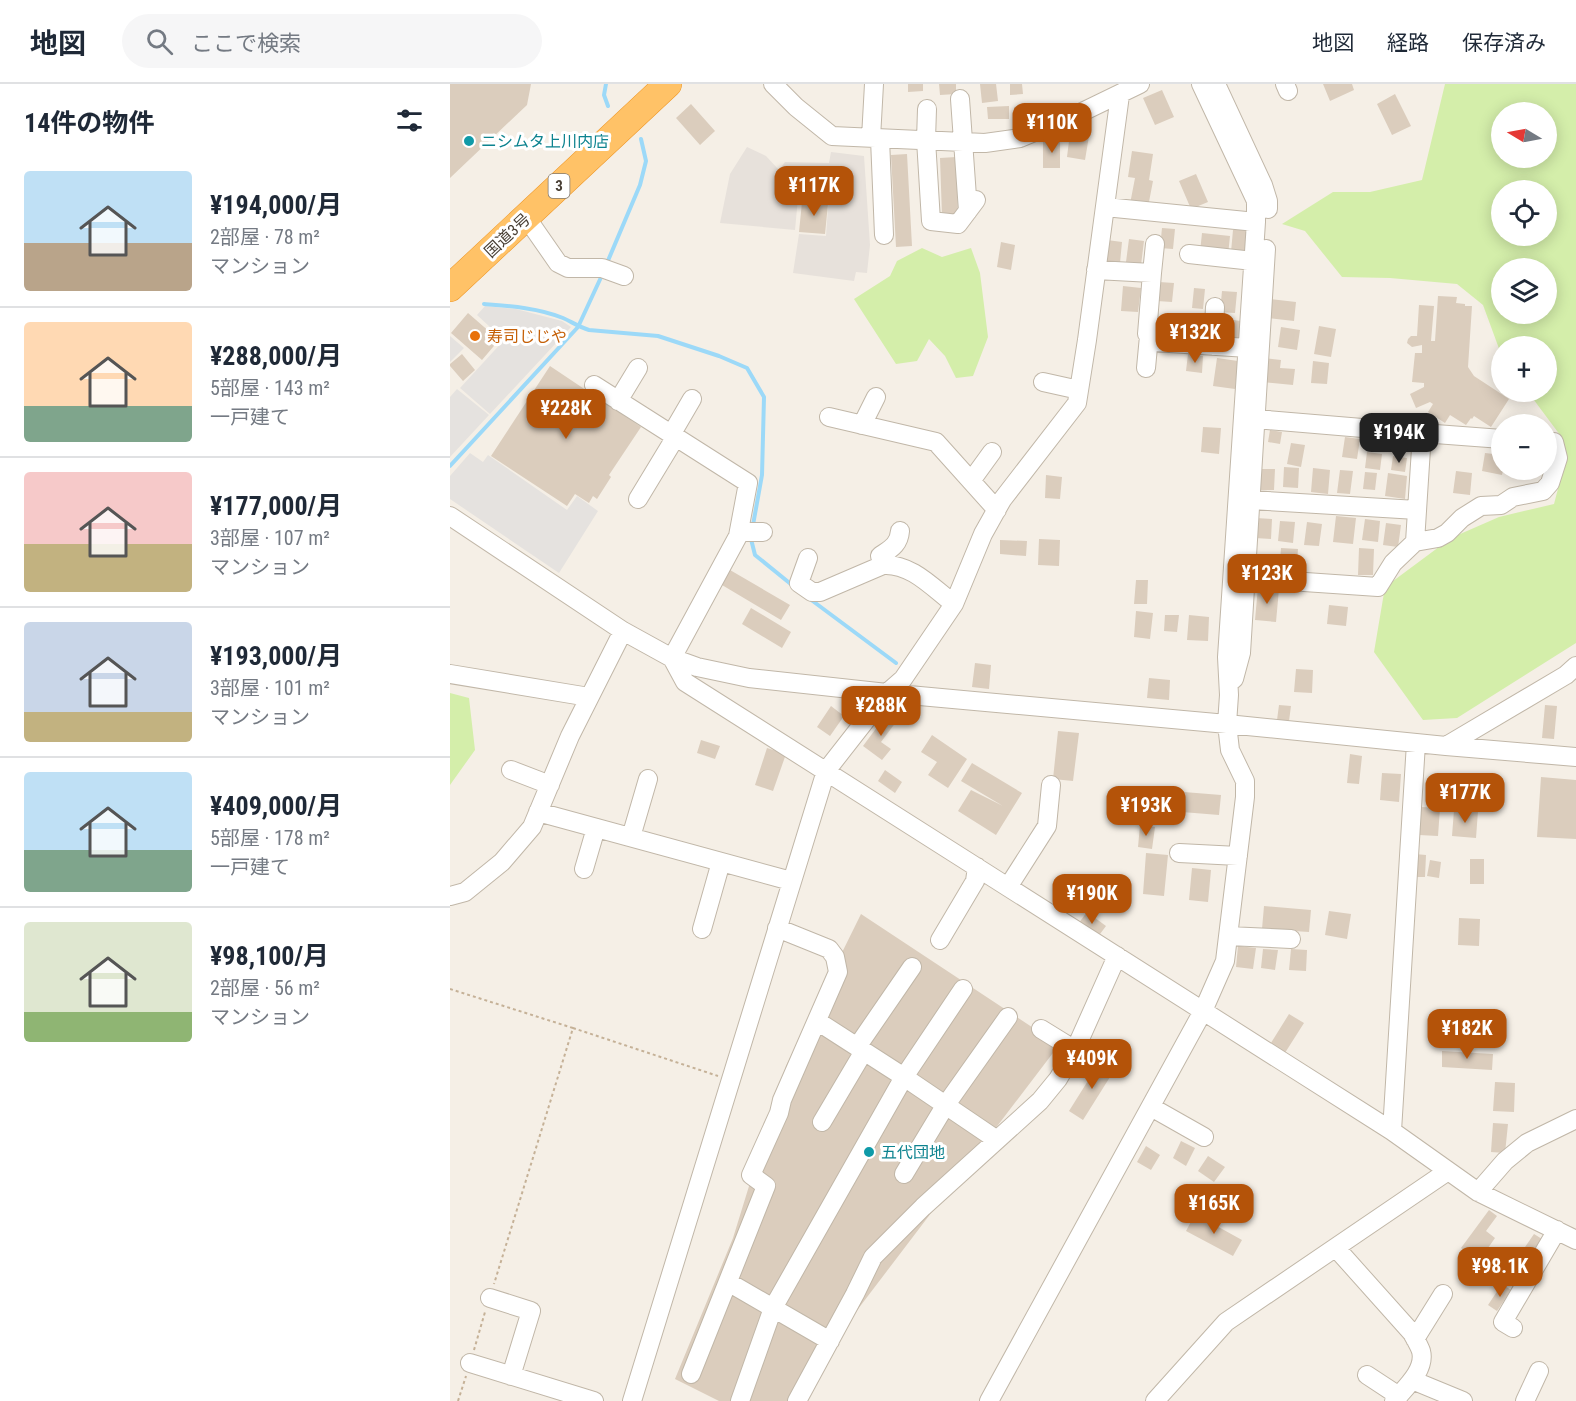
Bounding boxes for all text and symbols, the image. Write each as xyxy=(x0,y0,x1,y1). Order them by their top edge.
search box xyxy=(122,14,542,68)
icon: search xyxy=(143,25,176,58)
text: 地図 xyxy=(30,27,86,60)
text: ここで検索 xyxy=(191,31,301,56)
text: 地図 xyxy=(1312,31,1354,55)
text: 経路 xyxy=(1387,31,1429,55)
text: 保存済み xyxy=(1462,31,1546,55)
north arrow xyxy=(1491,102,1557,168)
map controls xyxy=(1491,102,1557,480)
pin: ¥110K xyxy=(1010,103,1094,154)
icon: filters xyxy=(393,104,426,137)
text: 14件の物件 xyxy=(24,108,154,138)
text: ¥110K xyxy=(1027,110,1077,134)
place label: ニシムタ上川内店 xyxy=(481,132,609,151)
marker: ニシムタ上川内店 xyxy=(462,134,476,148)
pin: ¥117K xyxy=(772,166,856,217)
text: ¥117K xyxy=(789,173,839,197)
road number: 3 xyxy=(548,174,570,198)
button: locate xyxy=(1491,180,1557,246)
text: ¥194,000/月 xyxy=(210,190,342,220)
icon: home xyxy=(72,195,144,267)
street label: 国道3号 xyxy=(480,209,534,261)
text: 2部屋 · 78 m² xyxy=(210,225,320,249)
text: マンション xyxy=(210,254,310,278)
button: layers xyxy=(1491,258,1557,324)
pin: ¥132K xyxy=(1153,313,1237,364)
text: ¥132K xyxy=(1170,320,1220,344)
place label: 寿司じじや xyxy=(487,327,567,346)
marker: 寿司じじや xyxy=(468,329,482,343)
button: + xyxy=(1491,336,1557,402)
text: ¥288,000/月 xyxy=(210,341,342,371)
icon: home xyxy=(72,346,144,418)
text: 5部屋 · 143 m² xyxy=(210,376,330,400)
pin: ¥228K xyxy=(524,389,608,440)
text: ¥228K xyxy=(541,396,591,420)
text: 一戸建て xyxy=(210,405,290,429)
pin: ¥194K xyxy=(1357,413,1441,464)
button: − xyxy=(1491,414,1557,480)
text: ¥194K xyxy=(1374,420,1424,444)
text: ¥177,000/月 xyxy=(210,491,342,521)
icon: home xyxy=(72,496,144,568)
text: 3部屋 · 107 m² xyxy=(210,526,330,550)
pin: ¥123K xyxy=(1225,554,1309,605)
text: マンション xyxy=(210,555,310,579)
text: ¥123K xyxy=(1242,561,1292,585)
text: ¥193,000/月 xyxy=(210,641,342,671)
icon: home xyxy=(72,646,144,718)
text: 3部屋 · 101 m² xyxy=(210,676,330,700)
pin: ¥288K xyxy=(839,686,923,737)
text: ¥288K xyxy=(856,693,906,717)
text: マンション xyxy=(210,705,310,729)
pin: ¥177K xyxy=(1423,773,1507,824)
text: ¥177K xyxy=(1440,780,1490,804)
pin: ¥193K xyxy=(1104,786,1188,837)
text: ¥409,000/月 xyxy=(210,791,342,821)
text: ¥193K xyxy=(1121,793,1171,817)
icon: home xyxy=(72,796,144,868)
text: 5部屋 · 178 m² xyxy=(210,826,330,850)
text: 一戸建て xyxy=(210,855,290,879)
pin: ¥190K xyxy=(1050,874,1134,925)
text: ¥190K xyxy=(1067,881,1117,905)
text: ¥98,100/月 xyxy=(210,941,329,971)
icon: home xyxy=(72,946,144,1018)
text: 2部屋 · 56 m² xyxy=(210,976,320,1000)
text: マンション xyxy=(210,1005,310,1029)
pin: ¥182K xyxy=(1425,1009,1509,1060)
text: ¥182K xyxy=(1442,1016,1492,1040)
pin: ¥409K xyxy=(1050,1039,1134,1090)
text: ¥409K xyxy=(1067,1046,1117,1070)
place label: 五代団地 xyxy=(881,1143,945,1162)
marker: 五代団地 xyxy=(862,1145,876,1159)
pin: ¥165K xyxy=(1172,1184,1256,1235)
text: ¥165K xyxy=(1189,1191,1239,1215)
pin: ¥98.1K xyxy=(1451,1247,1549,1298)
text: ¥98.1K xyxy=(1472,1254,1528,1278)

